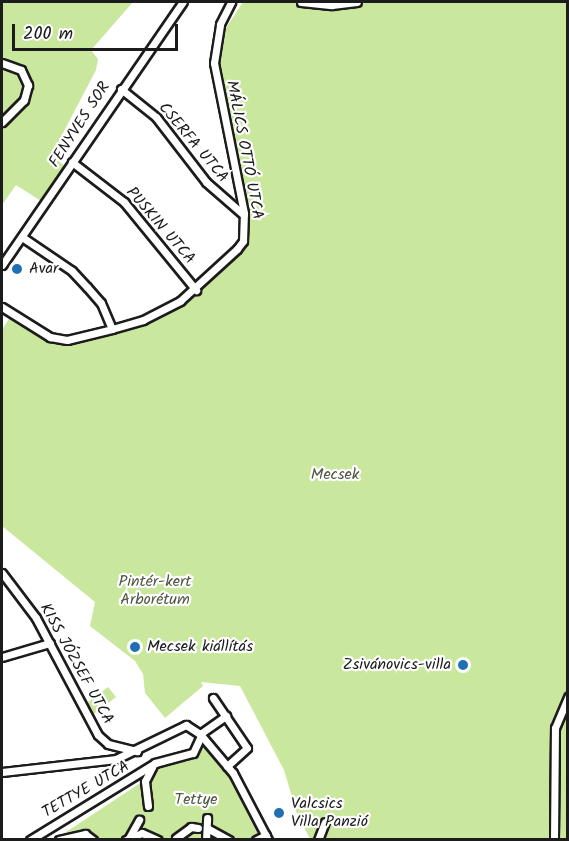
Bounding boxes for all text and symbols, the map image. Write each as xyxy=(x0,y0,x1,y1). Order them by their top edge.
scale bar xyxy=(15,12,182,50)
text: 200 m xyxy=(23,20,73,49)
street label: FENYVES SOR xyxy=(45,79,115,171)
street label: MÁLICS OTTÓ UTCA xyxy=(221,79,267,221)
street label: CSERFA UTCA xyxy=(154,99,232,187)
street label: PUSKIN UTCA xyxy=(121,184,199,268)
place label: Avar xyxy=(29,259,58,279)
marker: Avar xyxy=(10,262,24,276)
park label: Mecsek xyxy=(311,465,359,485)
park label: Pintér-kert Arborétum xyxy=(118,572,192,610)
street label: KISS JÓZSEF UTCA xyxy=(35,600,117,728)
place label: Mecsek kiállítás xyxy=(147,637,253,657)
marker: Mecsek kiállítás xyxy=(128,640,142,654)
place label: Zsivánovics-villa xyxy=(343,655,451,675)
marker: Zsivánovics-villa xyxy=(456,658,470,672)
street label: TETTYE UTCA xyxy=(39,757,133,823)
park label: Tettye xyxy=(175,790,217,810)
place label: Valcsics Villa Panzió xyxy=(291,794,368,832)
marker: Valcsics Villa Panzió xyxy=(272,806,286,820)

